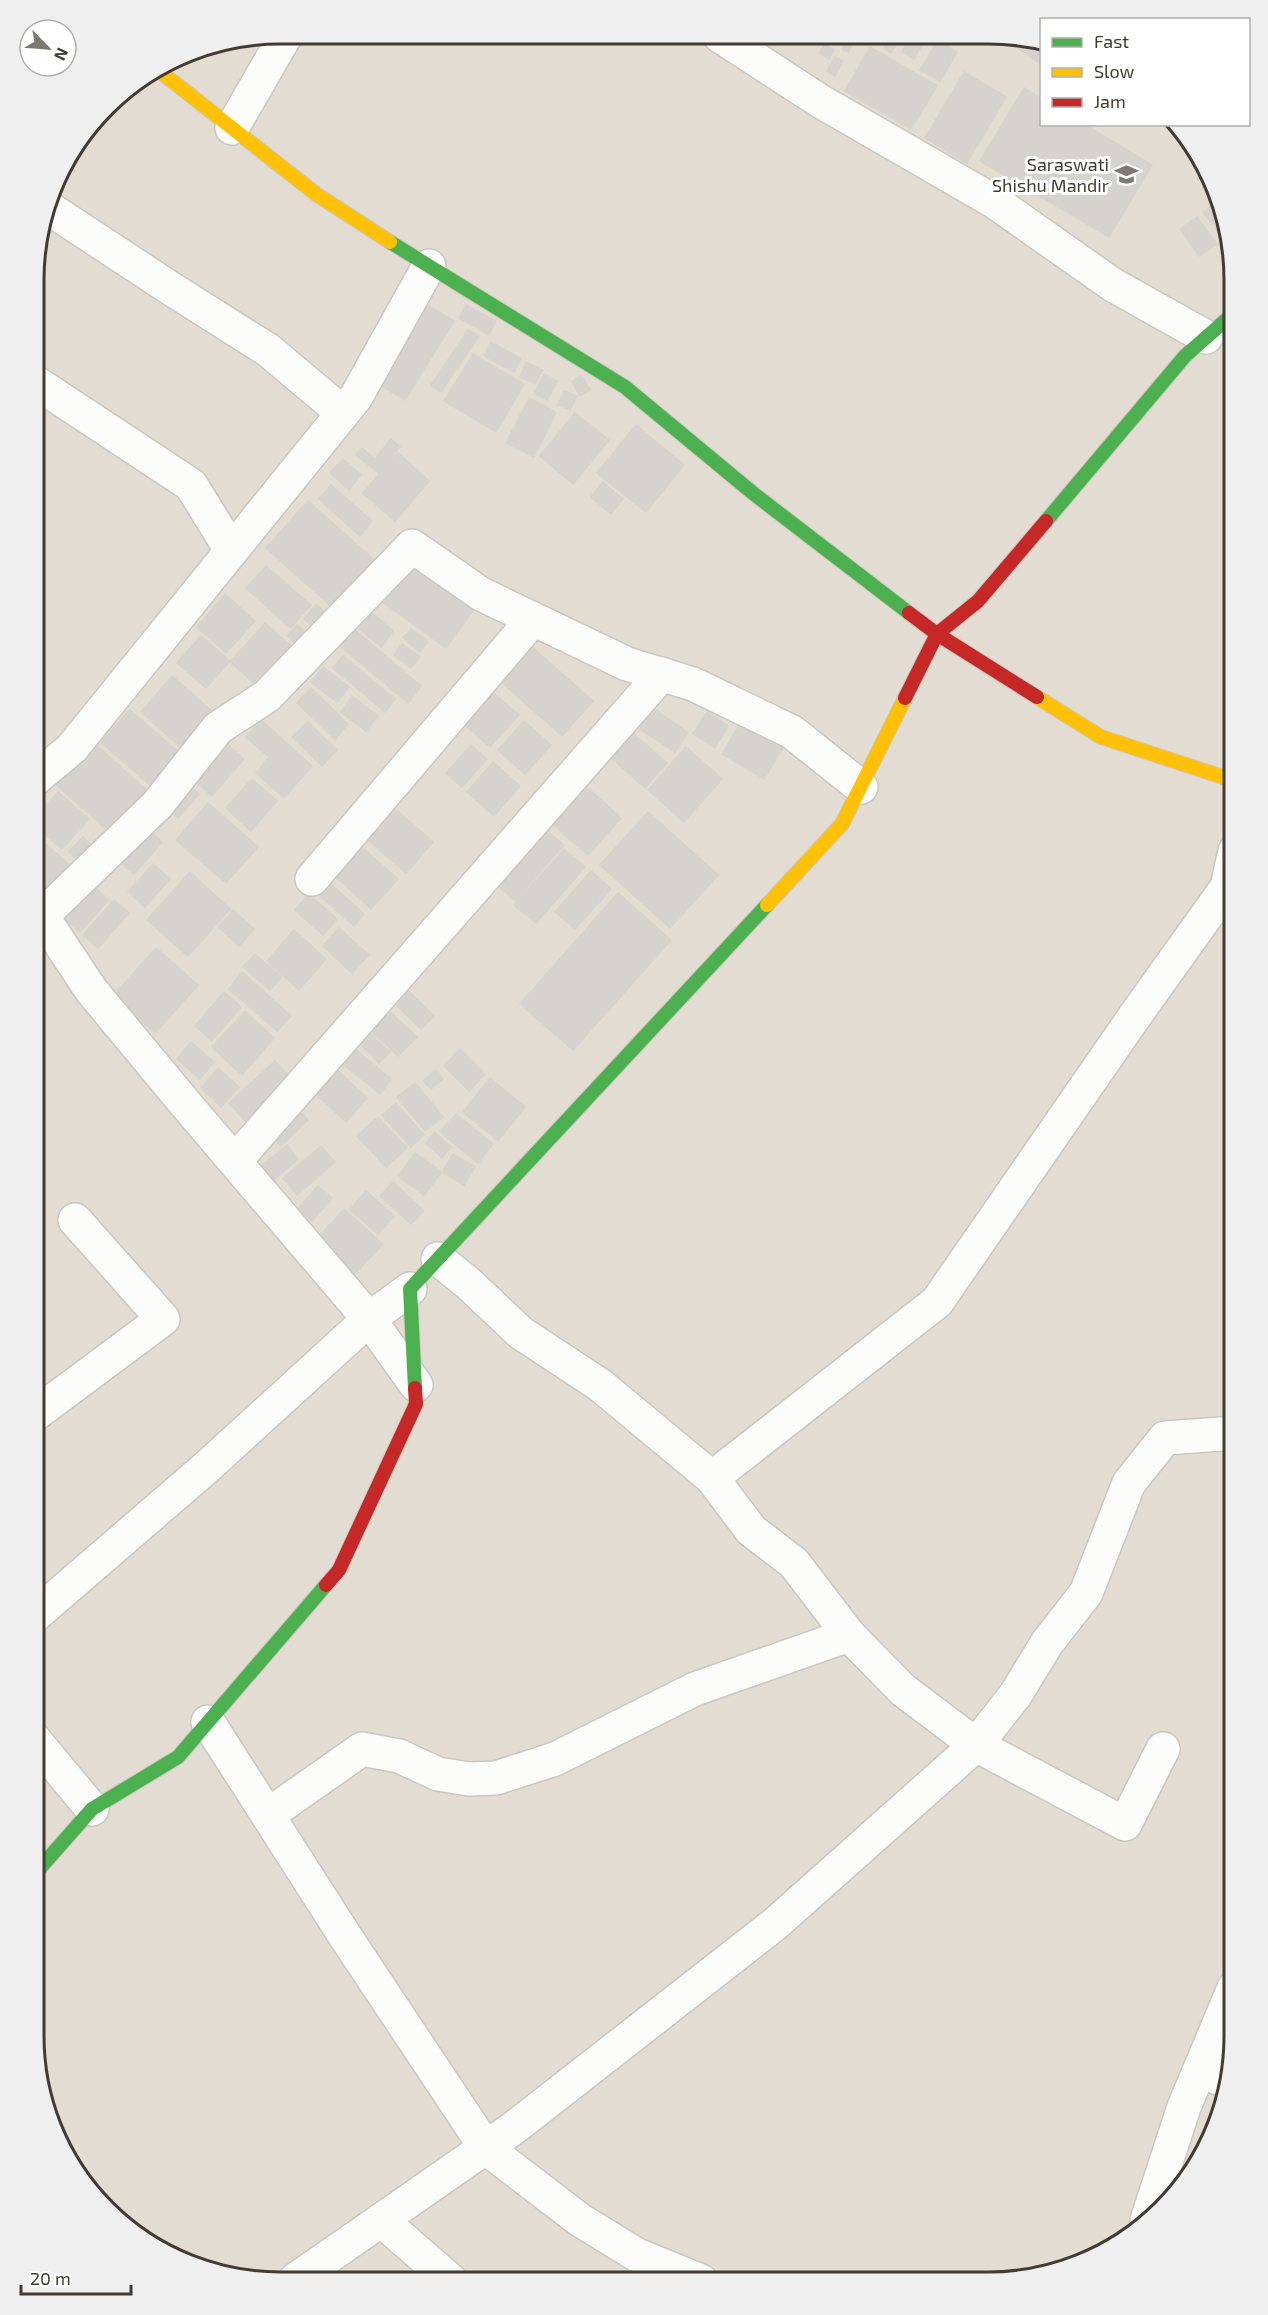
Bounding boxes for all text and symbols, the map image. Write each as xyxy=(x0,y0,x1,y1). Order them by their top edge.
north arrow xyxy=(18,18,78,78)
legend xyxy=(1040,18,1250,126)
text: Fast xyxy=(1094,30,1129,52)
text: N xyxy=(51,45,73,64)
text: Slow xyxy=(1094,60,1135,82)
text: Jam xyxy=(1094,90,1126,112)
place label: Saraswati Shishu Mandir xyxy=(992,153,1109,196)
school or university icon: Saraswati Shishu Mandir xyxy=(1114,162,1140,188)
scale bar xyxy=(21,2258,130,2296)
text: 20 m xyxy=(30,2267,71,2289)

